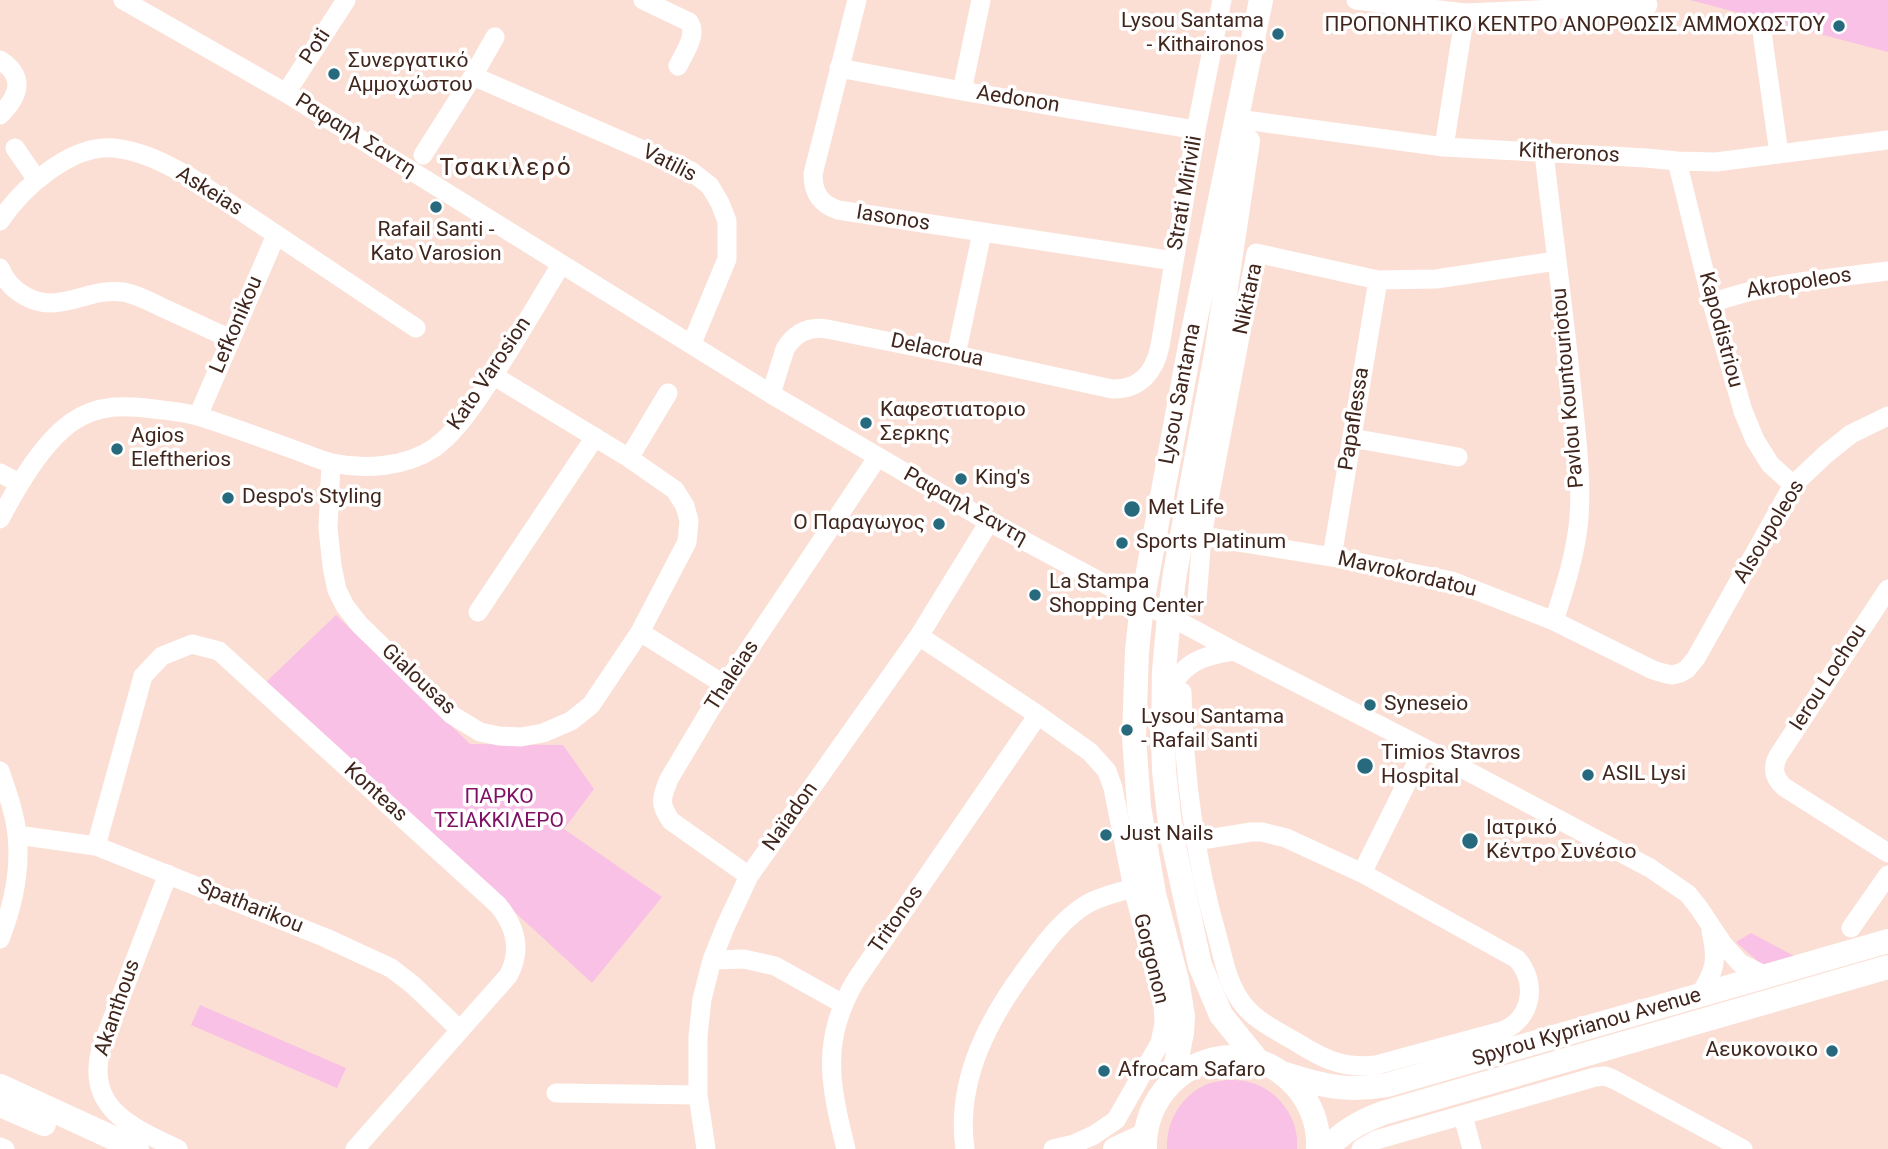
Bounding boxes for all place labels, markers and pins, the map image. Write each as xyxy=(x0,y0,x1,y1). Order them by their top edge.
place label: Lysou Santama - Kithaironos xyxy=(1121,9,1264,59)
place label: ΠΡΟΠΟΝΗΤΙΚΟ ΚΕΝΤΡΟ ΑΝΟΡΘΩΣΙΣ ΑΜΜΟΧΩΣΤΟΥ xyxy=(1325,13,1825,39)
marker: ΠΡΟΠΟΝΗΤΙΚΟ ΚΕΝΤΡΟ ΑΝΟΡΘΩΣΙΣ ΑΜΜΟΧΩΣΤΟΥ xyxy=(1831,18,1847,34)
marker: Lysou Santama - Kithaironos xyxy=(1270,26,1286,42)
place label: Συνεργατικό Αμμοχώστου xyxy=(348,49,473,99)
marker: Συνεργατικό Αμμοχώστου xyxy=(326,66,342,82)
marker: Rafail Santi - Kato Varosion xyxy=(428,199,444,215)
place label: Rafail Santi - Kato Varosion xyxy=(370,218,502,268)
place label: Καφεστιατοριο Σερκης xyxy=(880,398,1026,448)
marker: Καφεστιατοριο Σερκης xyxy=(858,415,874,431)
place label: Agios Eleftherios xyxy=(131,424,231,474)
marker: Agios Eleftherios xyxy=(109,441,125,457)
place label: King's xyxy=(975,466,1030,492)
marker: King's xyxy=(953,471,969,487)
place label: Despo's Styling xyxy=(242,485,382,511)
marker: Despo's Styling xyxy=(220,490,236,506)
place label: Met Life xyxy=(1148,496,1224,522)
marker: Met Life xyxy=(1122,499,1142,519)
place label: Ο Παραγωγος xyxy=(793,511,925,537)
marker: Ο Παραγωγος xyxy=(931,516,947,532)
place label: Sports Platinum xyxy=(1136,530,1286,556)
marker: Sports Platinum xyxy=(1114,535,1130,551)
place label: La Stampa Shopping Center xyxy=(1049,570,1204,620)
marker: La Stampa Shopping Center xyxy=(1027,587,1043,603)
place label: Syneseio xyxy=(1384,692,1468,718)
marker: Syneseio xyxy=(1362,697,1378,713)
place label: Lysou Santama - Rafail Santi xyxy=(1141,705,1284,755)
marker: Lysou Santama - Rafail Santi xyxy=(1119,722,1135,738)
place label: Timios Stavros Hospital xyxy=(1381,741,1521,791)
marker: Timios Stavros Hospital xyxy=(1355,756,1375,776)
place label: ASIL Lysi xyxy=(1602,762,1686,788)
marker: ASIL Lysi xyxy=(1580,767,1596,783)
place label: Ιατρικό Κέντρο Συνέσιο xyxy=(1486,816,1636,866)
place label: Just Nails xyxy=(1120,822,1214,848)
marker: Just Nails xyxy=(1098,827,1114,843)
marker: Ιατρικό Κέντρο Συνέσιο xyxy=(1460,831,1480,851)
place label: Αευκονοικο xyxy=(1706,1038,1818,1064)
marker: Αευκονοικο xyxy=(1824,1043,1840,1059)
place label: Afrocam Safaro xyxy=(1118,1058,1265,1084)
marker: Afrocam Safaro xyxy=(1096,1063,1112,1079)

